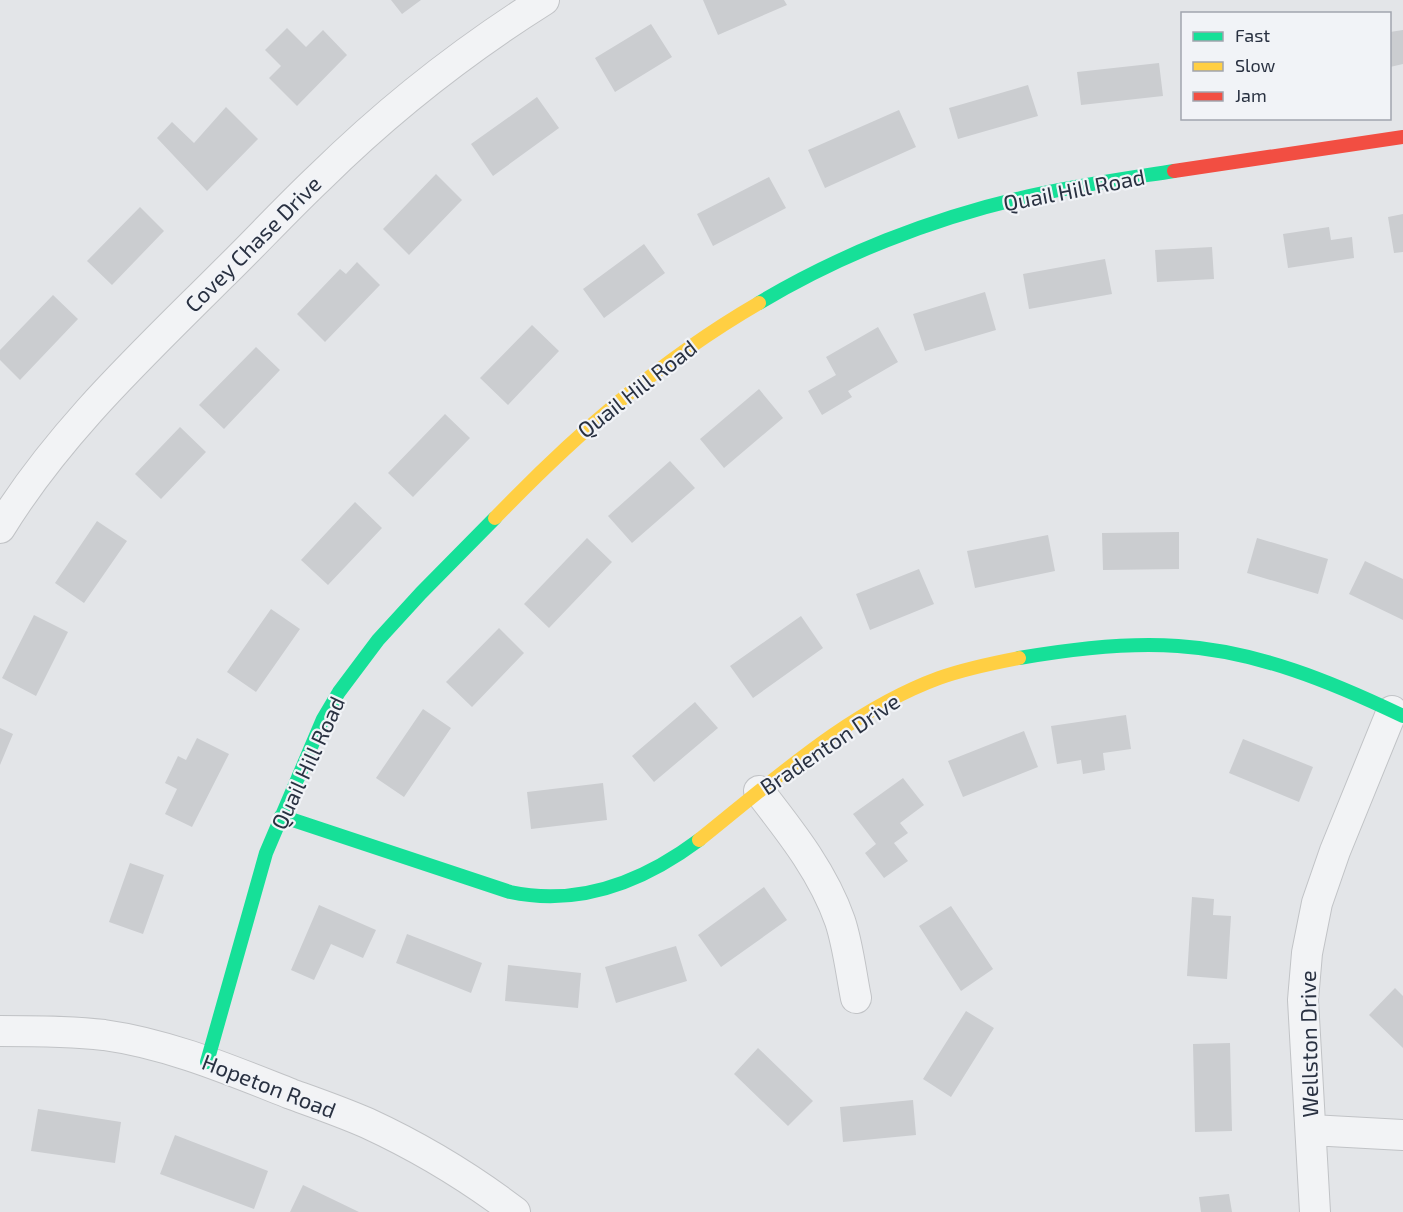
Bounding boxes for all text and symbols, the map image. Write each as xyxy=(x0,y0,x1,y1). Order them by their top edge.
legend xyxy=(1181,12,1391,120)
text: Fast xyxy=(1235,24,1270,46)
text: Slow xyxy=(1235,54,1276,76)
text: Jam xyxy=(1235,84,1267,106)
street label: Quail Hill Road xyxy=(1001,163,1147,216)
street label: Covey Chase Drive xyxy=(179,170,326,317)
street label: Quail Hill Road xyxy=(572,334,702,444)
street label: Bradenton Drive xyxy=(755,687,904,799)
street label: Quail Hill Road xyxy=(265,692,350,834)
street label: Wellston Drive xyxy=(1294,970,1322,1118)
street label: Hopeton Road xyxy=(199,1048,340,1122)

